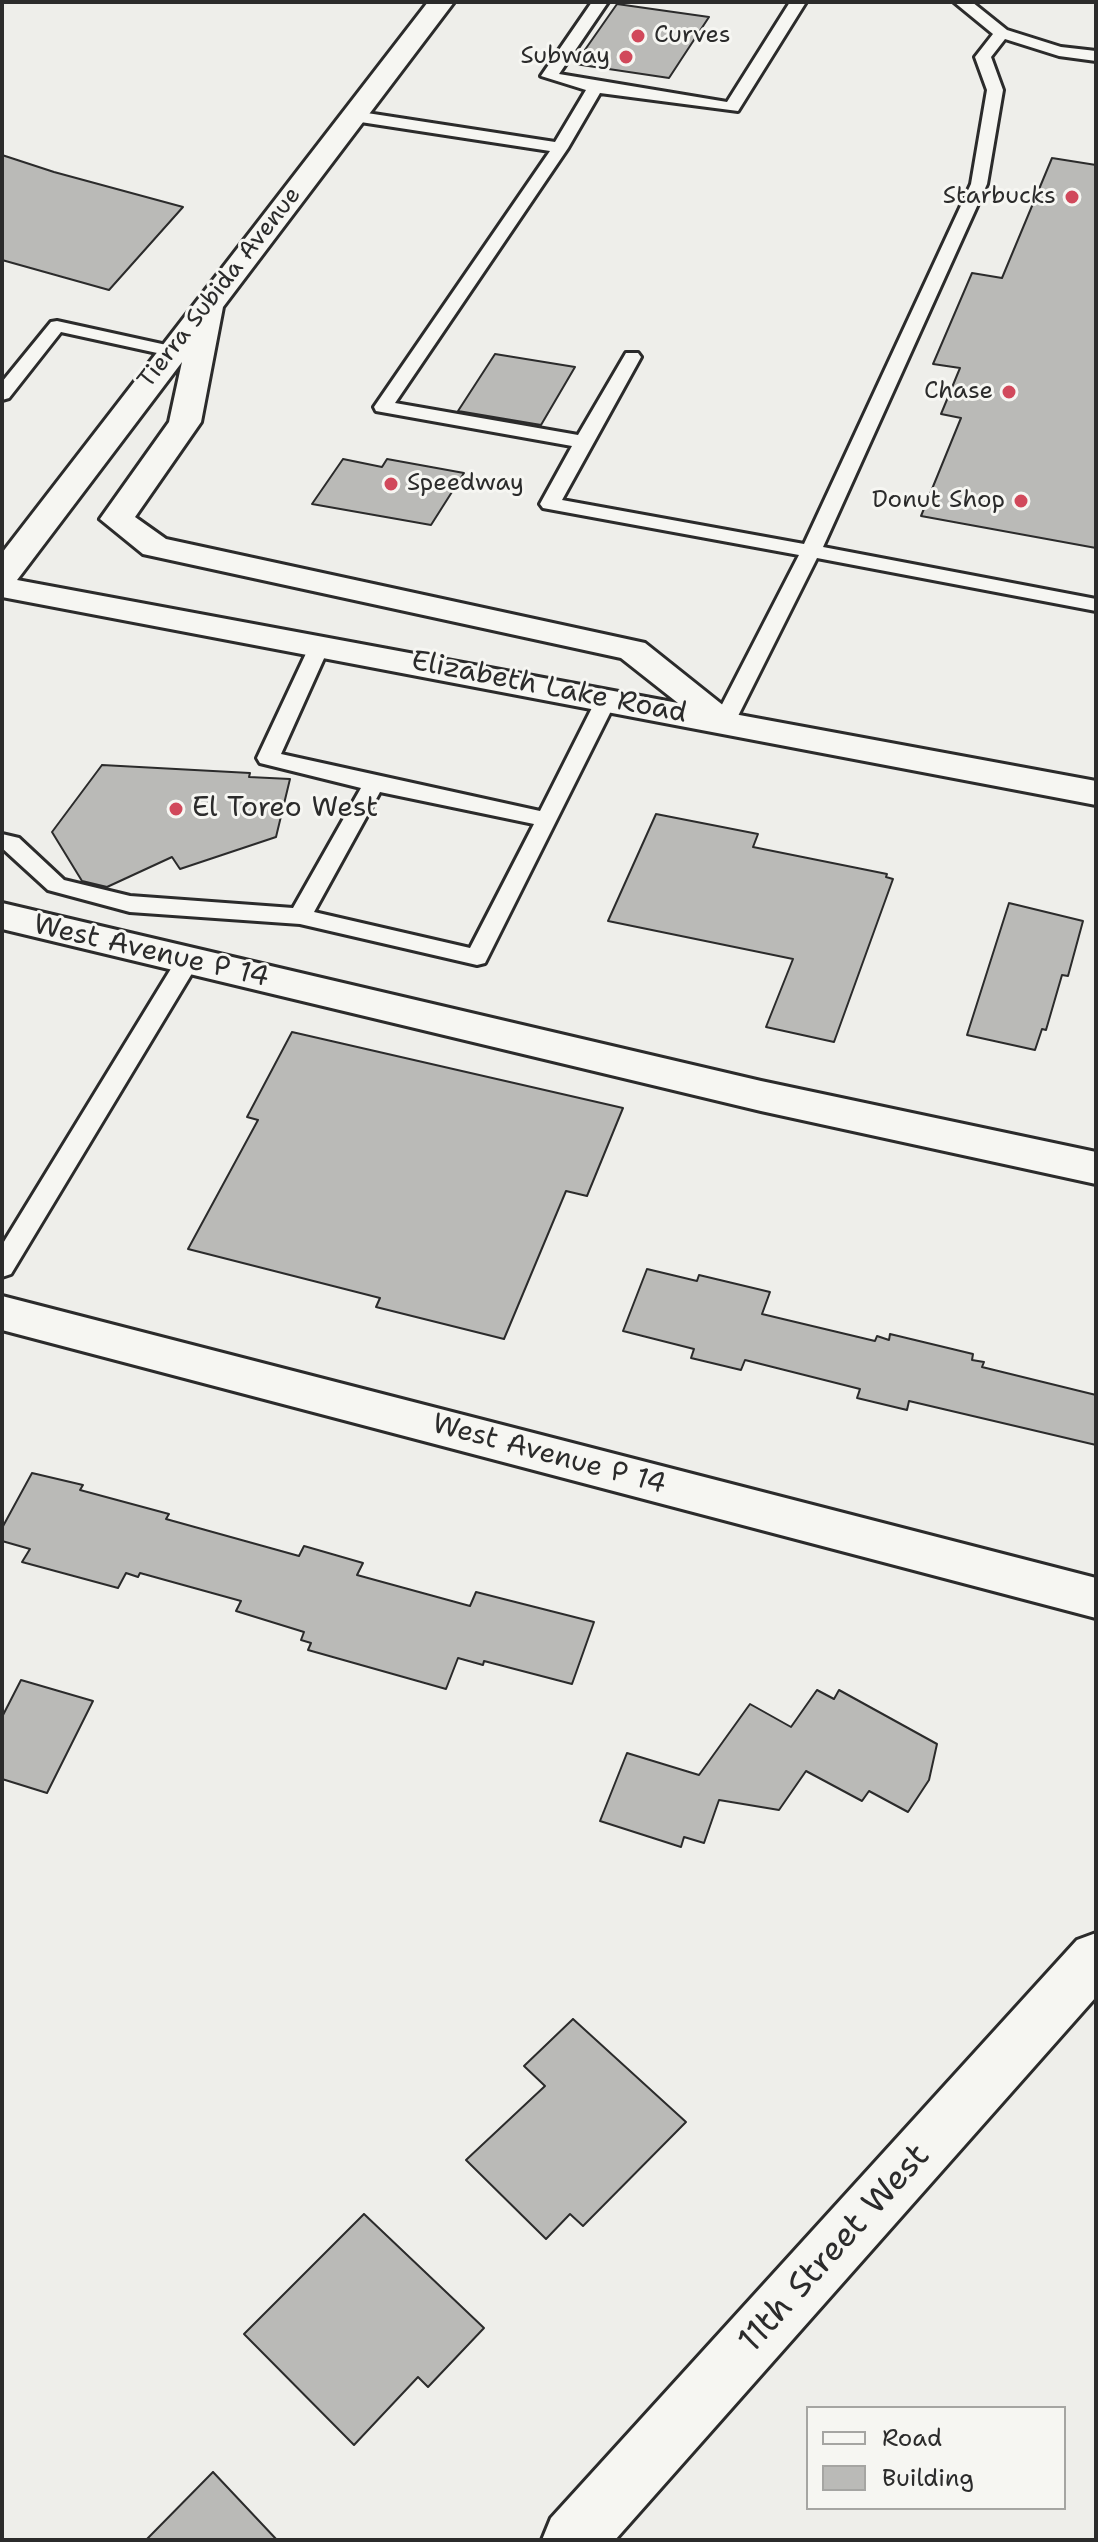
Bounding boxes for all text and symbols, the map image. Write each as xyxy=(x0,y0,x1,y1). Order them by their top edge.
place label: Curves xyxy=(654,22,731,50)
marker: Curves xyxy=(629,27,647,45)
place label: Subway xyxy=(521,43,610,71)
marker: Subway xyxy=(617,48,635,66)
street label: Tierra Subida Avenue xyxy=(133,182,307,394)
place label: Starbucks xyxy=(943,183,1056,211)
marker: Starbucks xyxy=(1063,188,1081,206)
place label: Chase xyxy=(924,378,993,406)
marker: Chase xyxy=(1000,383,1018,401)
place label: Speedway xyxy=(407,470,524,498)
marker: Speedway xyxy=(382,475,400,493)
place label: Donut Shop xyxy=(872,487,1005,515)
marker: Donut Shop xyxy=(1012,492,1030,510)
street label: Elizabeth Lake Road xyxy=(408,645,690,731)
place label: El Toreo West xyxy=(192,792,378,826)
marker: El Toreo West xyxy=(167,800,185,818)
street label: West Avenue P 14 xyxy=(30,909,272,995)
street label: West Avenue P 14 xyxy=(428,1408,670,1502)
street label: 11th Street West xyxy=(731,2136,939,2362)
legend xyxy=(806,2406,1066,2510)
text: Road xyxy=(882,2422,942,2454)
text: Building xyxy=(882,2462,974,2494)

